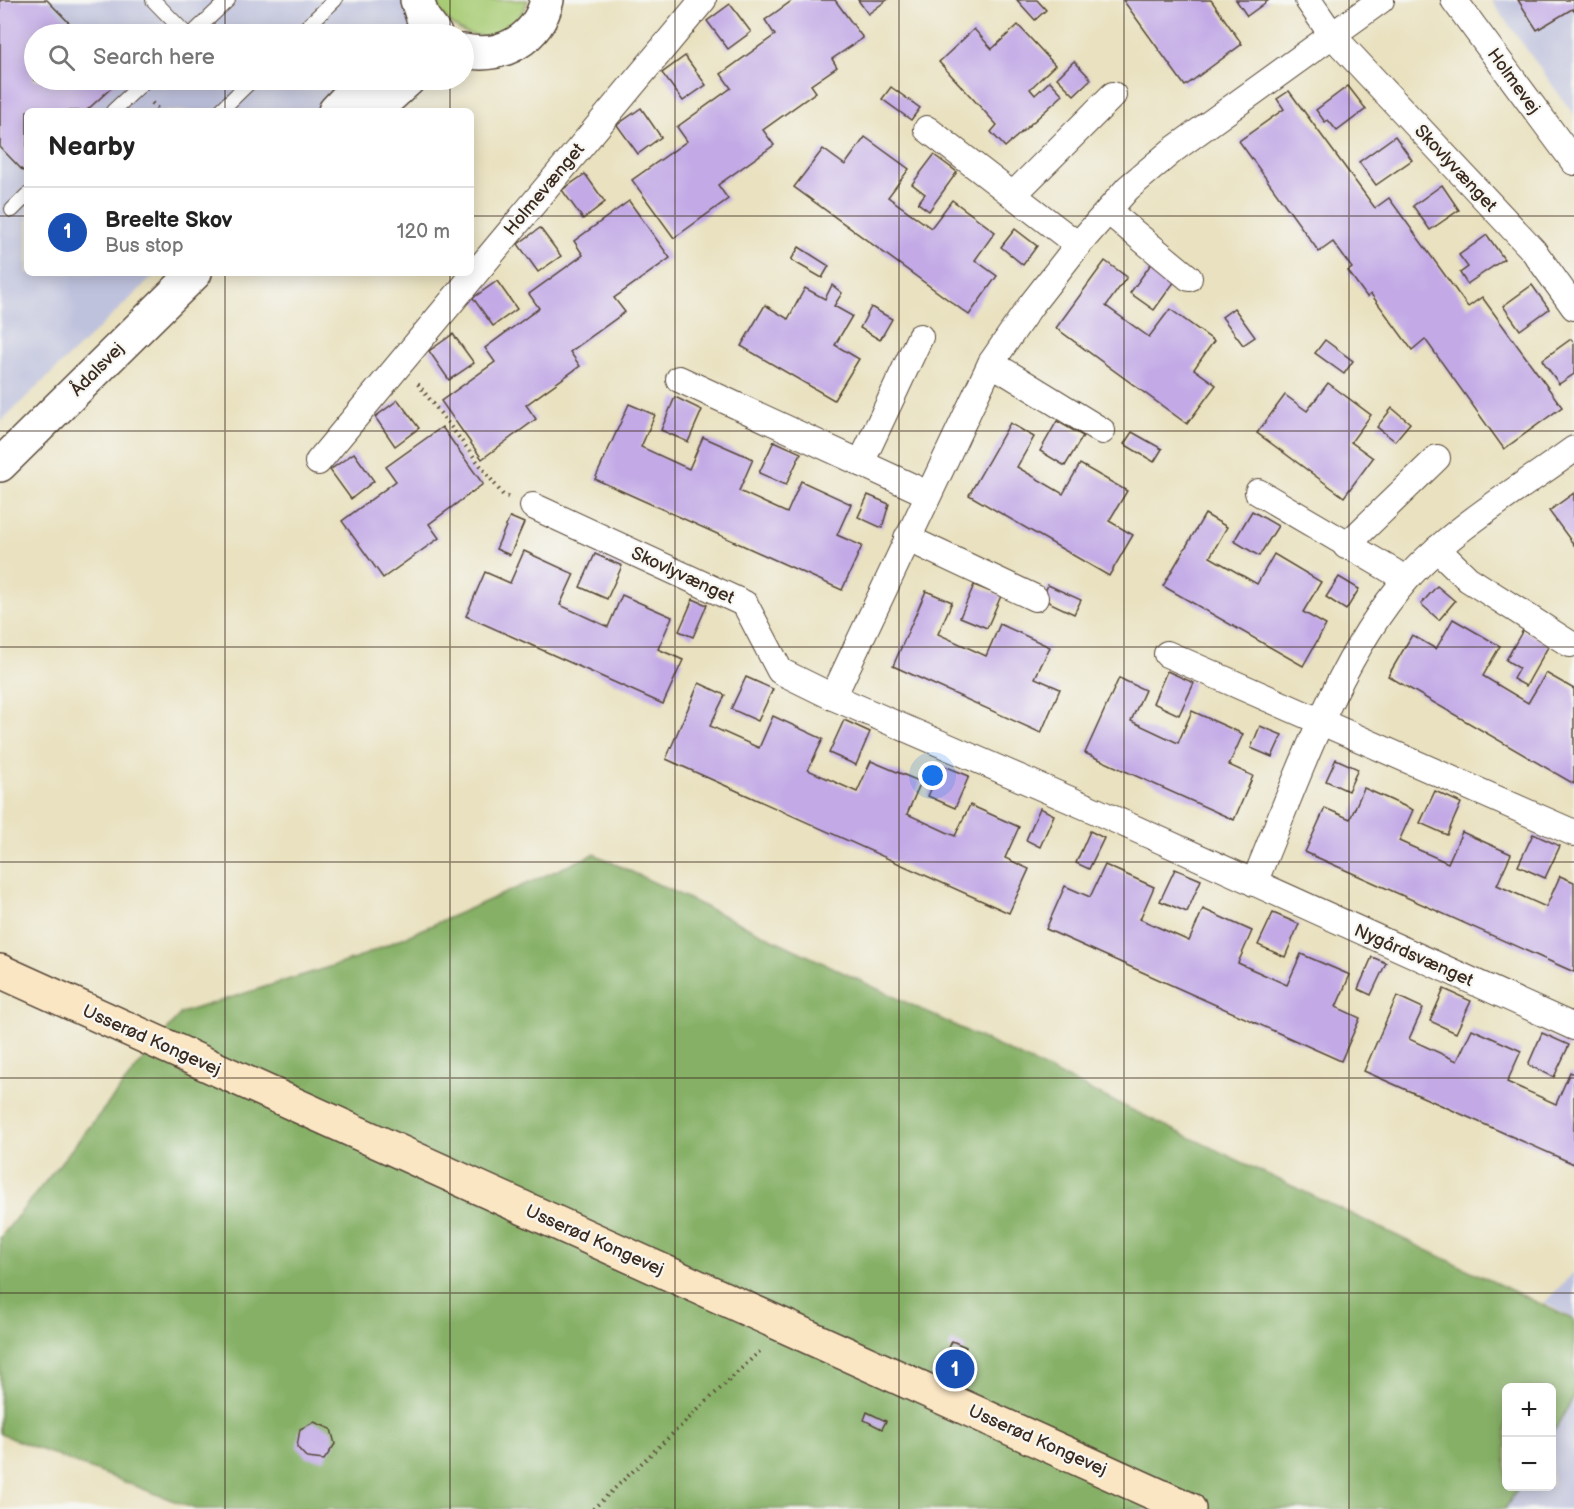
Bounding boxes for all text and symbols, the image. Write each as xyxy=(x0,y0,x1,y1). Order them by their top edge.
search box xyxy=(24,24,474,90)
icon: search xyxy=(45,41,78,74)
text: Search here xyxy=(93,44,215,71)
street label: Holmevej xyxy=(1483,44,1545,118)
street label: Skovlyvænget xyxy=(1410,120,1502,217)
text: Nearby xyxy=(48,132,135,163)
street label: Holmevænget xyxy=(500,139,589,240)
text: Breelte Skov xyxy=(105,207,232,234)
text: 1 xyxy=(63,220,72,244)
text: 120 m xyxy=(397,220,450,244)
text: Bus stop xyxy=(105,234,184,258)
street label: Ådalsvej xyxy=(65,337,129,401)
street label: Skovlyvænget xyxy=(628,542,738,609)
your location xyxy=(918,761,947,790)
street label: Nygårdsvænget xyxy=(1351,920,1477,991)
street label: Usserød Kongevej xyxy=(79,1000,224,1080)
street label: Usserød Kongevej xyxy=(522,1200,667,1280)
pin: 1 xyxy=(936,1346,974,1392)
map controls xyxy=(1502,1383,1556,1491)
button: + xyxy=(1502,1383,1556,1437)
street label: Usserød Kongevej xyxy=(965,1400,1110,1480)
button: − xyxy=(1502,1437,1556,1491)

